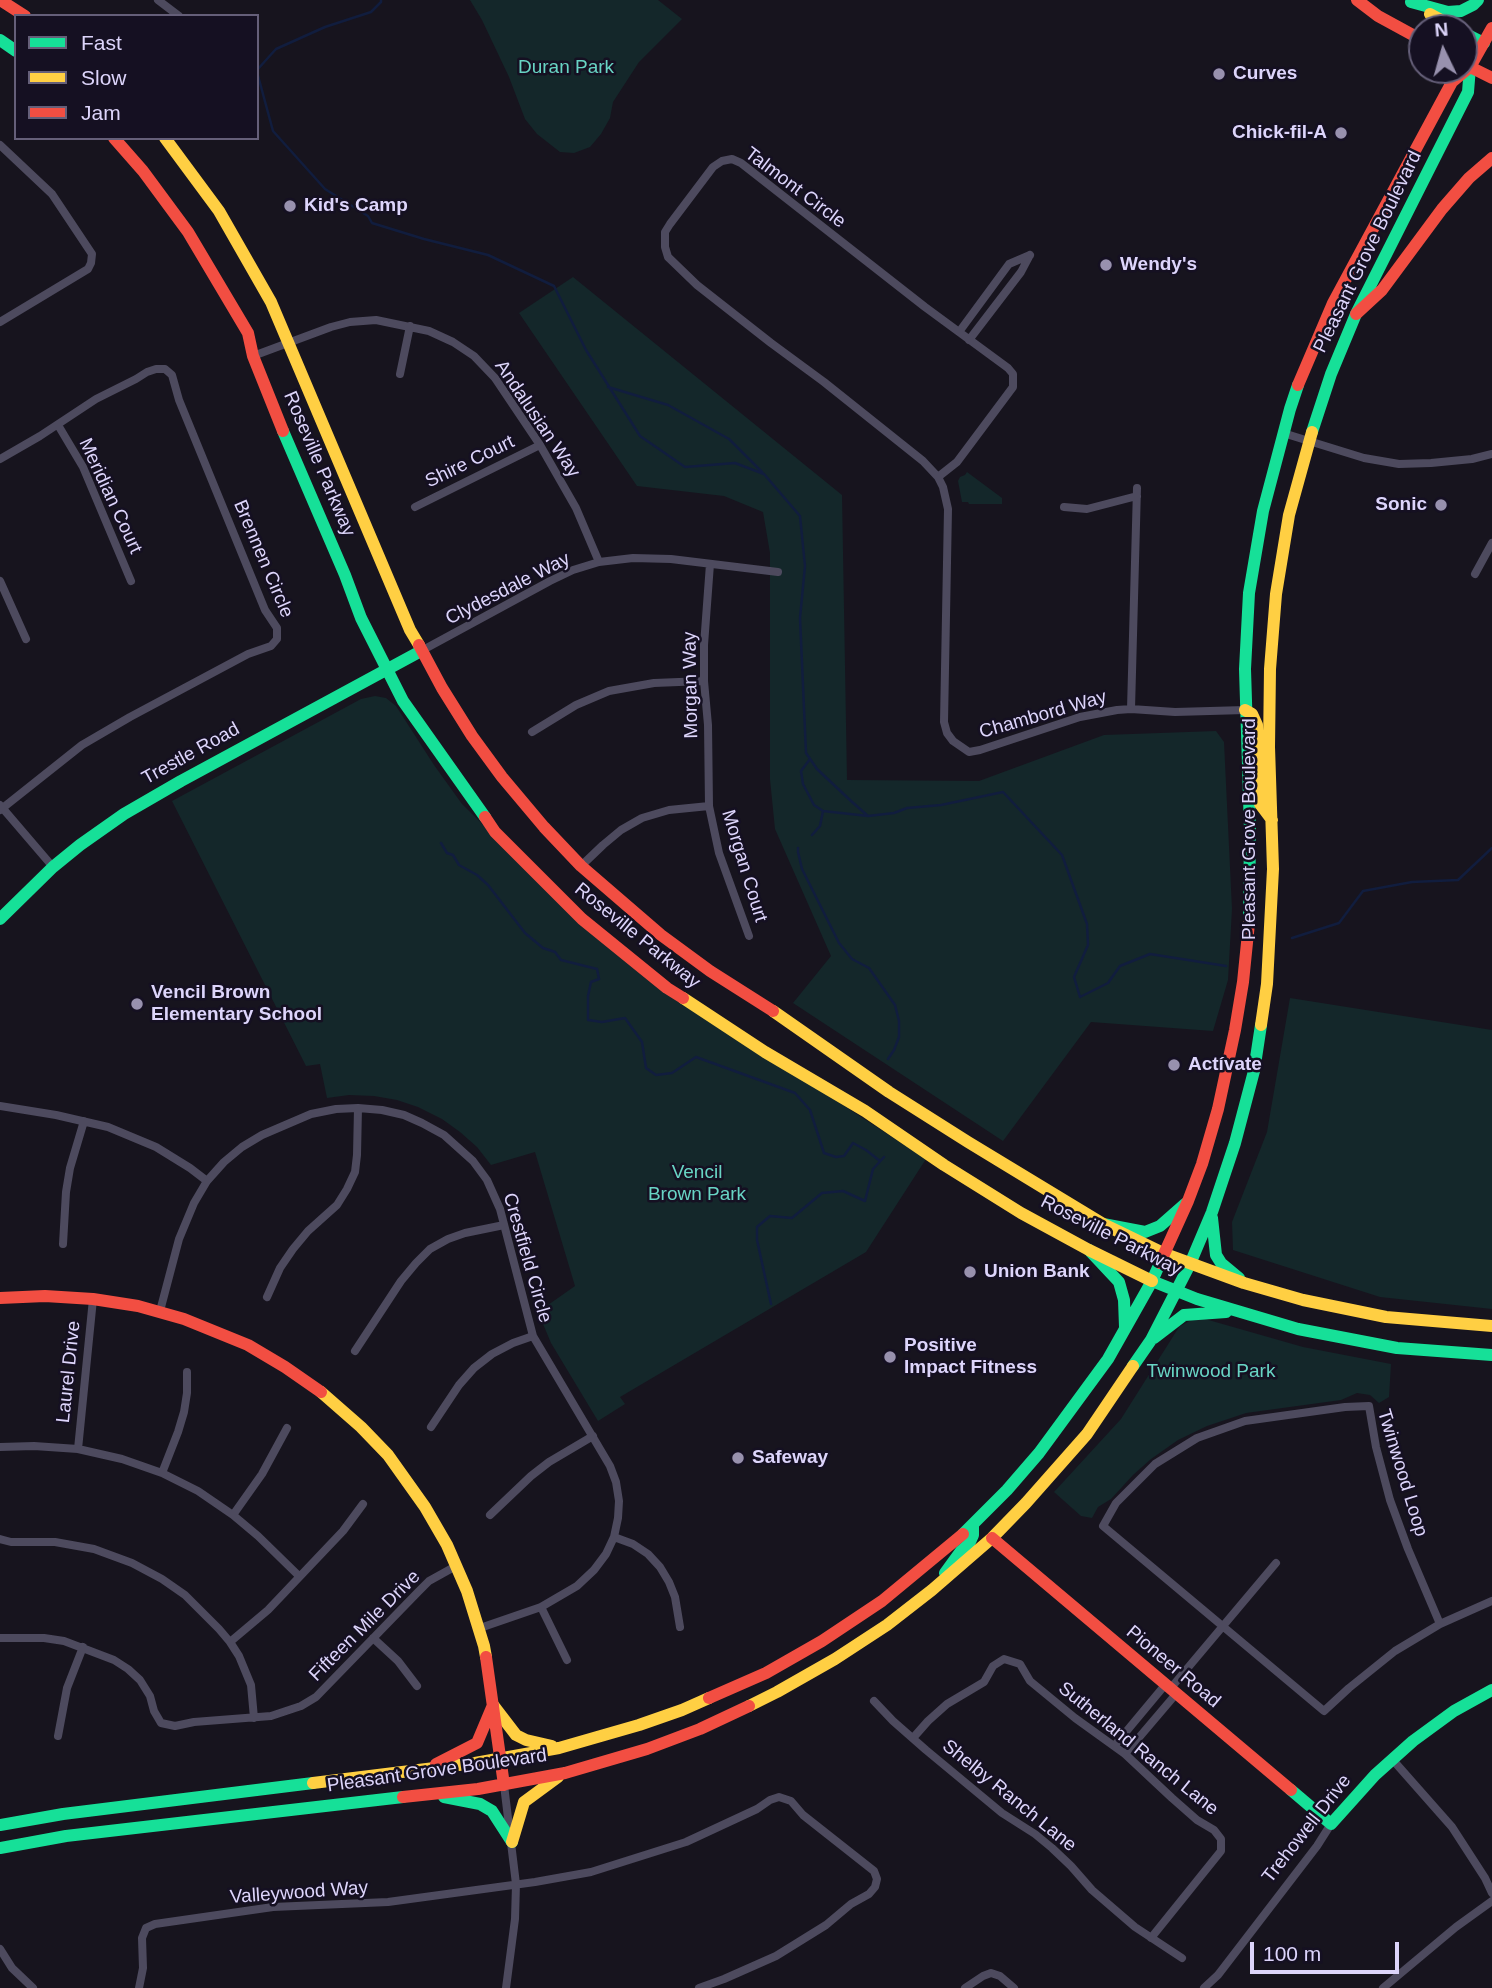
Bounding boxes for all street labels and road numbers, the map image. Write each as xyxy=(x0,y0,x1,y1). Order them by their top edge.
street label: Talmont Circle xyxy=(740,143,850,233)
street label: Pleasant Grove Boulevard xyxy=(1309,147,1427,357)
street label: Andalusian Way xyxy=(489,356,585,482)
street label: Roseville Parkway xyxy=(278,388,360,540)
street label: Shire Court xyxy=(422,431,518,493)
street label: Meridian Court xyxy=(73,435,147,557)
street label: Brennen Circle xyxy=(228,497,298,621)
street label: Clydesdale Way xyxy=(442,548,574,630)
street label: Morgan Way xyxy=(679,631,703,739)
street label: Chambord Way xyxy=(977,686,1109,744)
street label: Trestle Road xyxy=(138,718,244,790)
street label: Pleasant Grove Boulevard xyxy=(1239,718,1261,940)
street label: Morgan Court xyxy=(716,807,772,925)
street label: Roseville Parkway xyxy=(570,878,704,994)
street label: Crestfield Circle xyxy=(498,1190,556,1326)
street label: Roseville Parkway xyxy=(1037,1191,1185,1281)
street label: Laurel Drive xyxy=(52,1320,86,1424)
street label: Twinwood Loop xyxy=(1372,1407,1432,1539)
street label: Fifteen Mile Drive xyxy=(305,1566,425,1686)
street label: Pioneer Road xyxy=(1121,1621,1225,1713)
street label: Sutherland Ranch Lane xyxy=(1053,1677,1223,1821)
street label: Shelby Ranch Lane xyxy=(937,1735,1081,1857)
street label: Pleasant Grove Boulevard xyxy=(326,1744,548,1798)
street label: Trehowell Drive xyxy=(1258,1770,1356,1888)
street label: Valleywood Way xyxy=(229,1877,369,1909)

